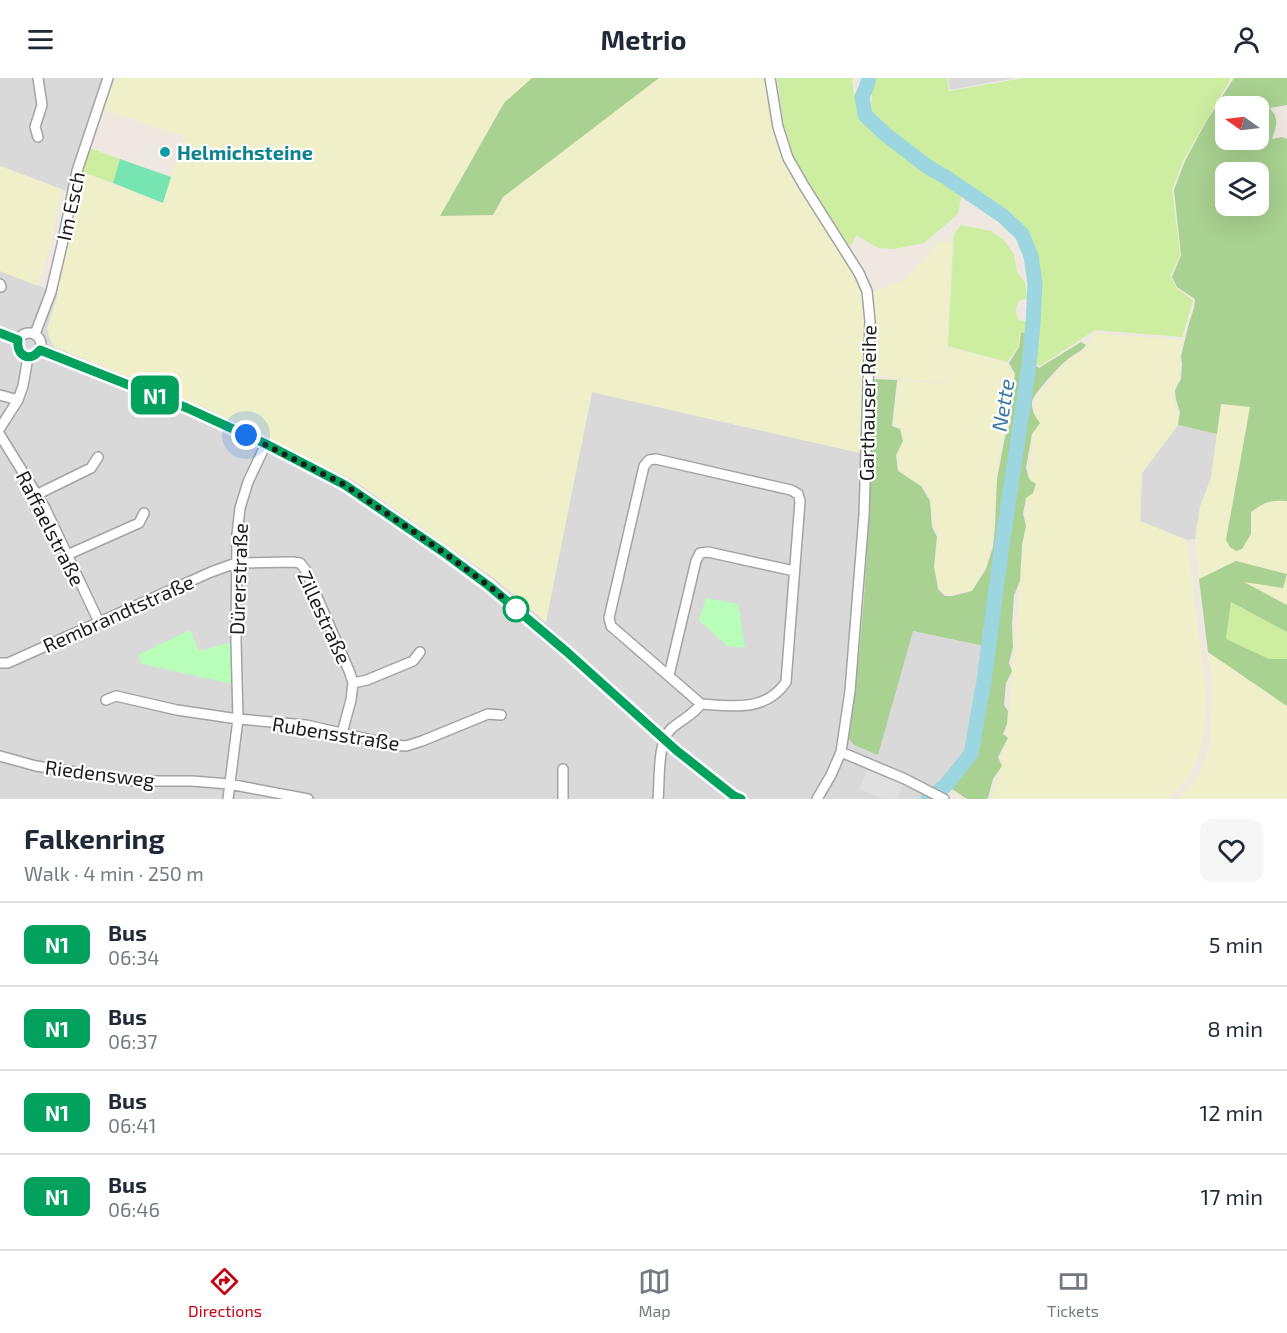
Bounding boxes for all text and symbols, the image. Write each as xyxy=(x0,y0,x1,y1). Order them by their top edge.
icon: menu xyxy=(24,23,57,56)
text: Metrio xyxy=(601,23,686,55)
icon: person xyxy=(1230,23,1263,56)
north arrow xyxy=(1215,96,1269,150)
map controls xyxy=(1215,96,1269,216)
place label: Helmichsteine xyxy=(177,140,313,164)
marker: Helmichsteine xyxy=(158,145,172,159)
button: layers xyxy=(1215,162,1269,216)
street label: Im Esch xyxy=(51,169,89,243)
street label: Garthauser Reihe xyxy=(854,325,880,481)
line badge: N1 xyxy=(128,376,182,414)
water label: Nette xyxy=(985,377,1019,433)
text: N1 xyxy=(143,383,167,408)
your location xyxy=(231,420,261,450)
street label: Raffaelstraße xyxy=(12,466,90,590)
street label: Dürerstraße xyxy=(224,522,252,636)
street label: Zillestraße xyxy=(293,567,357,667)
street label: Rembrandtstraße xyxy=(39,569,197,657)
unlabelled marker xyxy=(503,596,529,622)
street label: Rubensstraße xyxy=(271,711,401,755)
street label: Riedensweg xyxy=(44,754,156,792)
button: heart xyxy=(1200,819,1263,882)
text: Falkenring xyxy=(24,821,165,855)
text: Walk · 4 min · 250 m xyxy=(24,861,204,885)
text: Bus xyxy=(108,919,147,945)
text: 5 min xyxy=(1209,931,1263,957)
text: N1 xyxy=(45,932,69,957)
text: 06:34 xyxy=(108,945,160,969)
text: Bus xyxy=(108,1003,147,1029)
text: 8 min xyxy=(1207,1015,1263,1041)
text: N1 xyxy=(45,1016,69,1041)
text: 06:37 xyxy=(108,1029,158,1053)
text: Bus xyxy=(108,1087,147,1113)
text: 12 min xyxy=(1199,1099,1263,1125)
text: N1 xyxy=(45,1100,69,1125)
text: 06:41 xyxy=(108,1113,156,1137)
text: Bus xyxy=(108,1171,147,1197)
text: 17 min xyxy=(1201,1183,1263,1209)
text: N1 xyxy=(45,1184,69,1209)
text: 06:46 xyxy=(108,1197,160,1221)
tab: Directions xyxy=(188,1265,262,1320)
tab: Map xyxy=(638,1265,671,1320)
tab: Tickets xyxy=(1047,1265,1099,1320)

